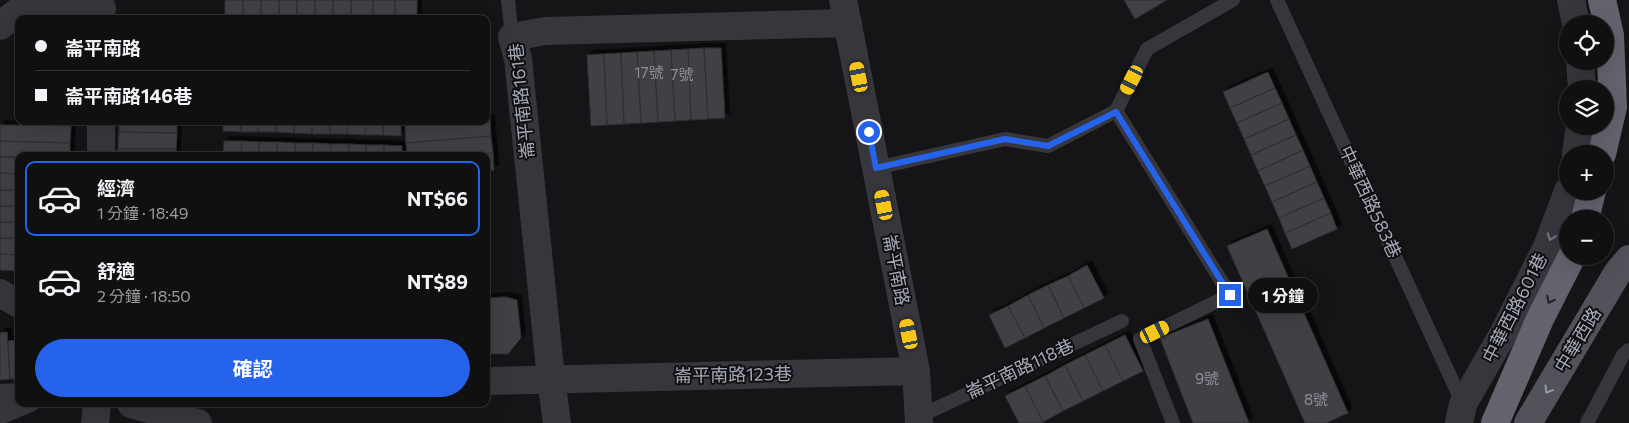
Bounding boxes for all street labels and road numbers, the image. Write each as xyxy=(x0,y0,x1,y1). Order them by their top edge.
street label: 崙平南路161巷 xyxy=(504,42,538,160)
street label: 中華西路583巷 xyxy=(1335,142,1407,261)
street label: 崙平南路 xyxy=(879,232,915,307)
street label: 中華西路601巷 xyxy=(1477,249,1551,366)
street label: 中華西路 xyxy=(1549,303,1605,376)
street label: 崙平南路118巷 xyxy=(962,334,1077,403)
street label: 崙平南路123巷 xyxy=(674,362,792,386)

